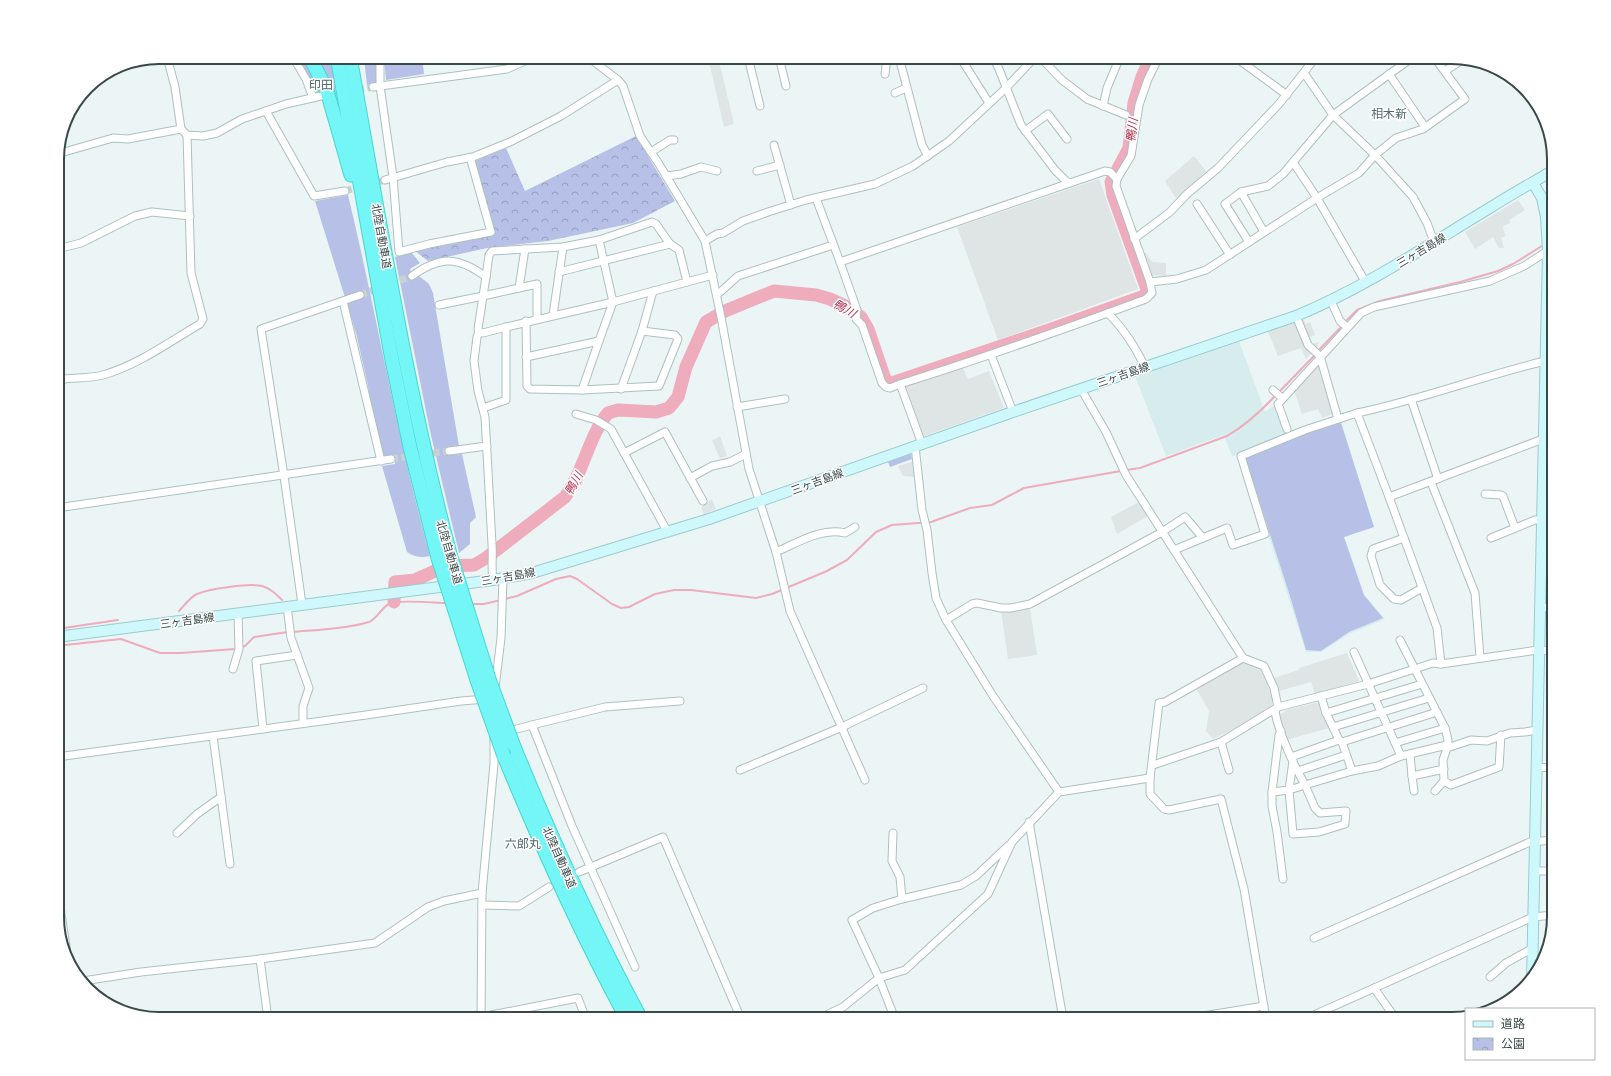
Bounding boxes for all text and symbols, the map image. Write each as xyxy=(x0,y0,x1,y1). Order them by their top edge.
district label: 印田 xyxy=(309,77,333,91)
district label: 相木新 xyxy=(1371,106,1407,120)
water label: 鴨川 xyxy=(1123,115,1140,143)
street label: 北陸自動車道 xyxy=(370,202,394,270)
street label: 三ヶ吉島線 xyxy=(1394,230,1448,270)
water label: 鴨川 xyxy=(831,296,861,321)
street label: 三ヶ吉島線 xyxy=(1095,359,1151,389)
street label: 三ヶ吉島線 xyxy=(789,465,845,497)
water label: 鴨川 xyxy=(561,467,586,497)
street label: 北陸自動車道 xyxy=(435,518,465,586)
street label: 三ヶ吉島線 xyxy=(480,565,536,587)
street label: 三ヶ吉島線 xyxy=(159,610,215,630)
street label: 北陸自動車道 xyxy=(541,824,579,890)
district label: 六郎丸 xyxy=(505,836,541,850)
legend xyxy=(1465,1008,1595,1060)
text: 道路 xyxy=(1501,1016,1525,1030)
text: 公園 xyxy=(1501,1036,1525,1050)

